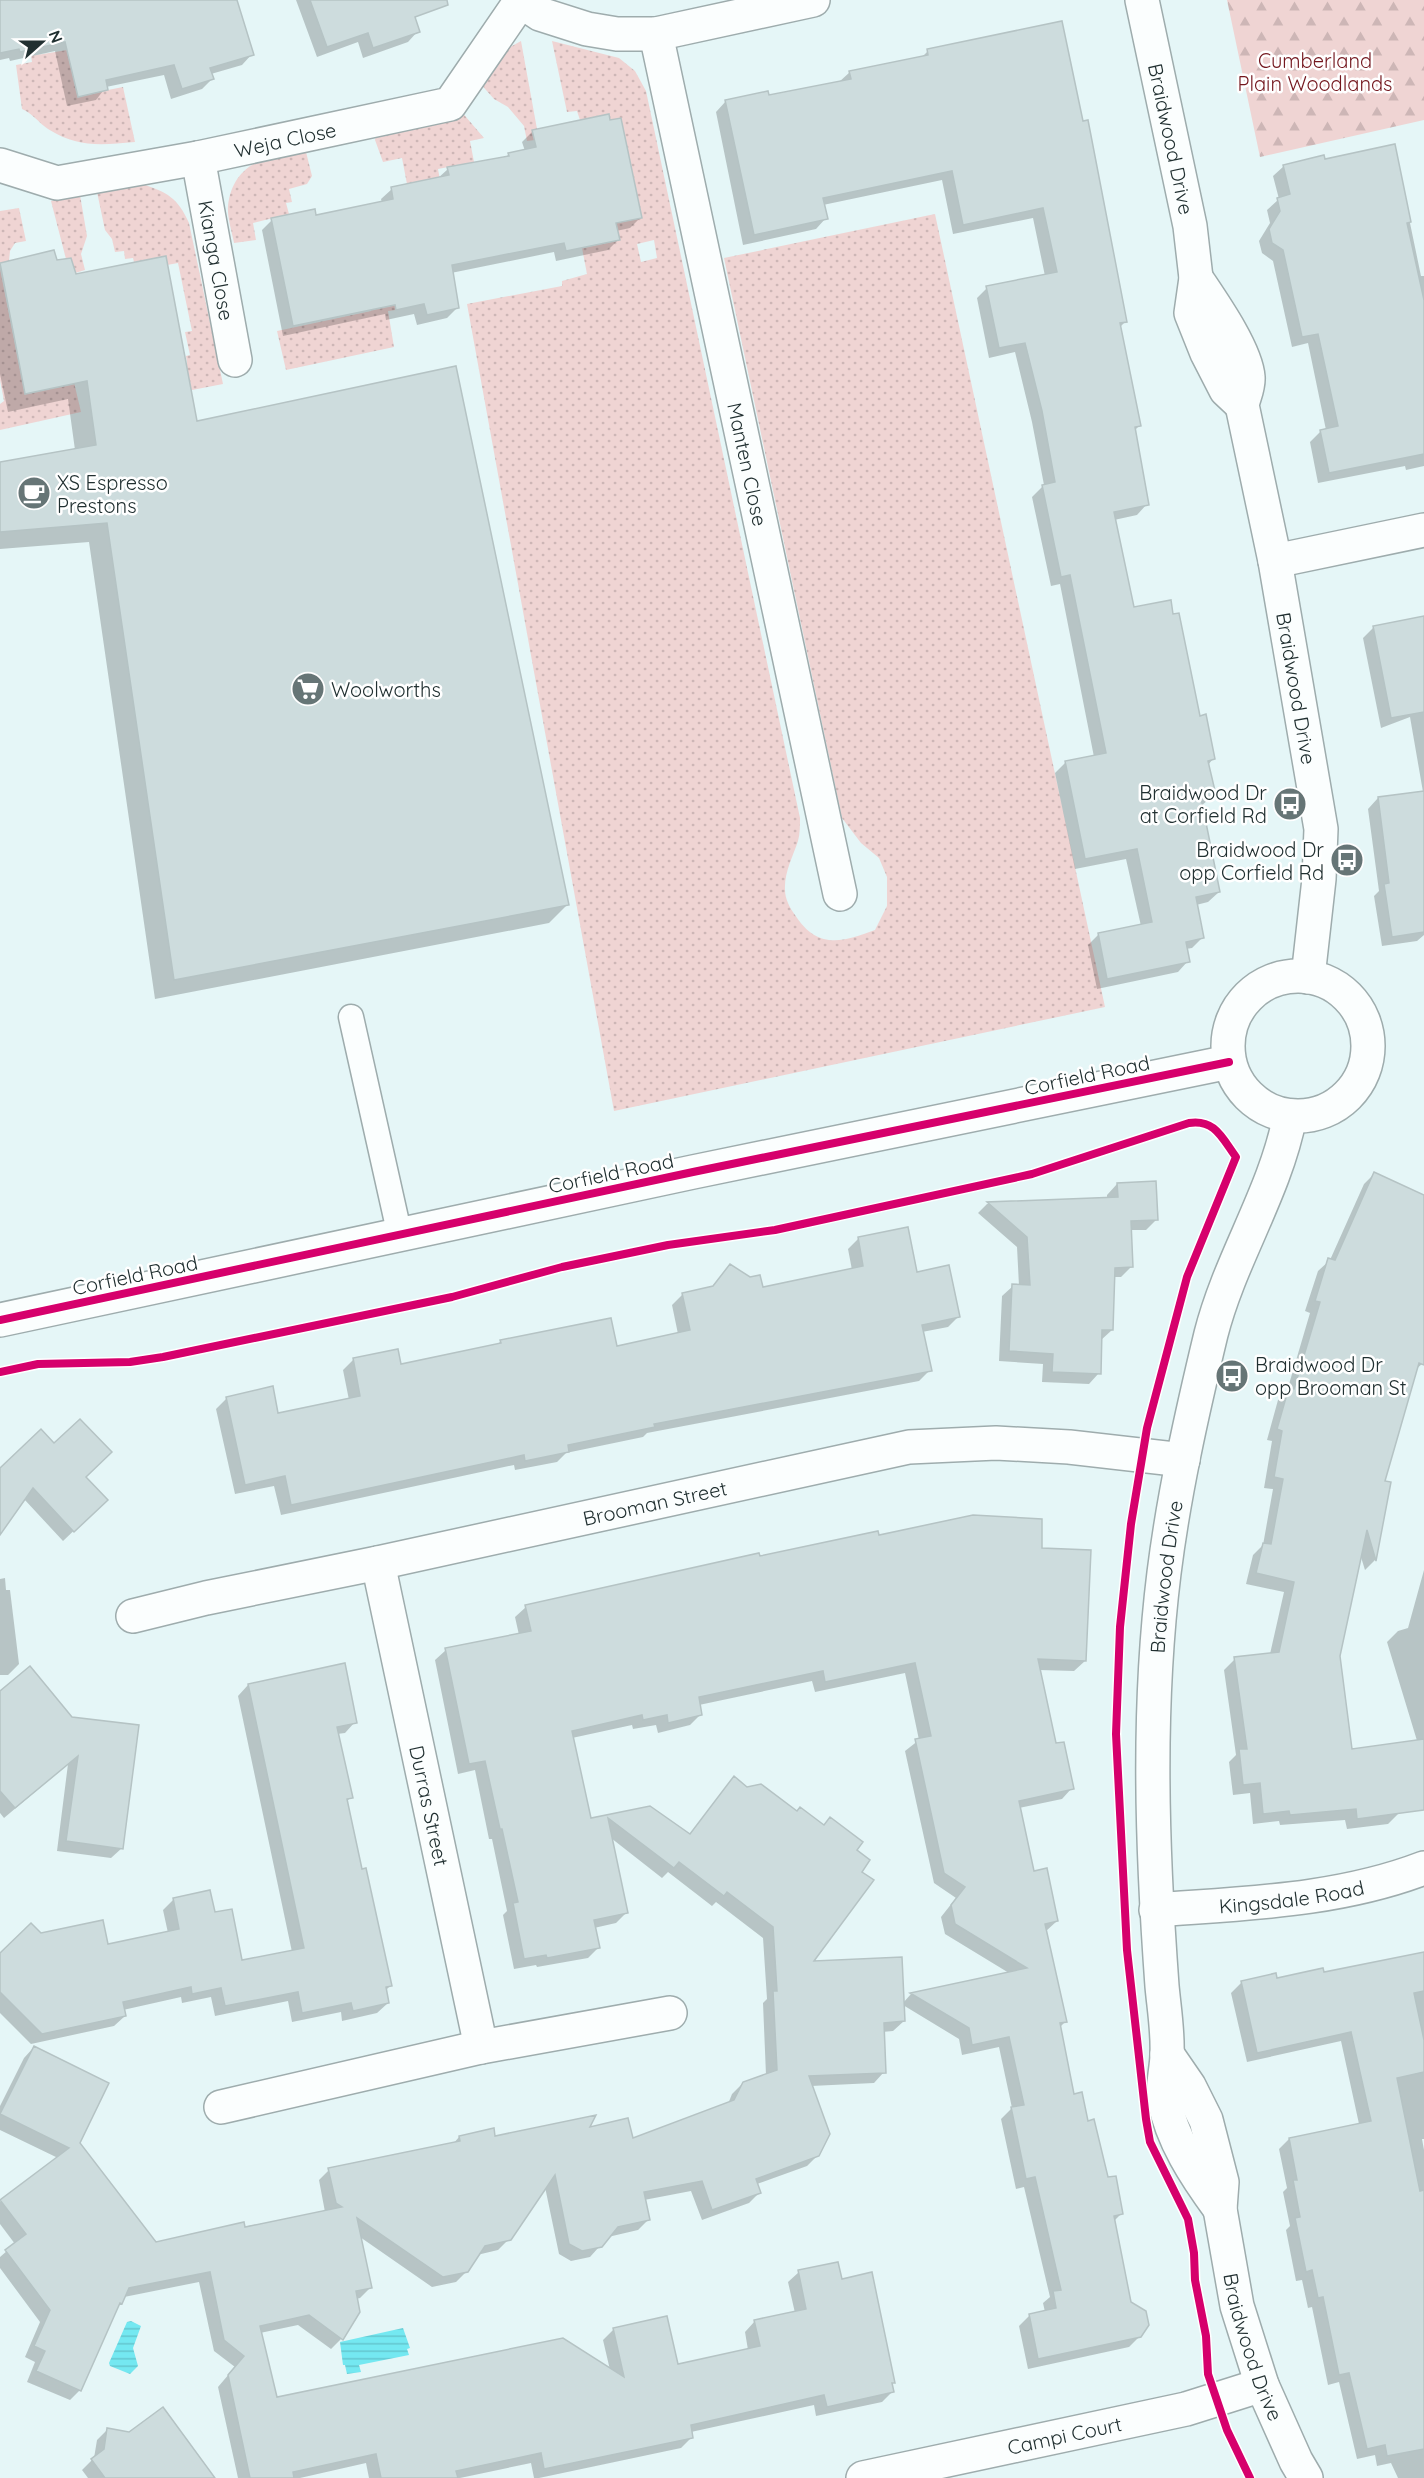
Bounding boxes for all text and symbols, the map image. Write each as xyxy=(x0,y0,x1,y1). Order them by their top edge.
north arrow xyxy=(12,12,72,72)
text: N xyxy=(45,28,67,46)
park label: Cumberland Plain Woodlands xyxy=(1237,48,1393,96)
street label: Braidwood Drive xyxy=(1143,61,1200,217)
street label: Weja Close xyxy=(232,116,338,162)
street label: Kianga Close xyxy=(193,198,240,322)
street label: Manten Close xyxy=(723,400,773,528)
place label: XS Espresso Prestons xyxy=(57,470,168,518)
cafe icon: XS Espresso Prestons xyxy=(16,475,52,511)
street label: Braidwood Drive xyxy=(1271,610,1322,766)
supermarket icon: Woolworths xyxy=(290,671,326,707)
place label: Woolworths xyxy=(331,677,441,702)
place label: Braidwood Dr at Corfield Rd xyxy=(1139,780,1267,828)
bus stop icon: Braidwood Dr at Corfield Rd xyxy=(1272,786,1308,822)
place label: Braidwood Dr opp Corfield Rd xyxy=(1179,837,1324,885)
bus stop icon: Braidwood Dr opp Corfield Rd xyxy=(1329,842,1365,878)
street label: Corfield Road xyxy=(1022,1050,1152,1100)
street label: Corfield Road xyxy=(546,1148,676,1198)
street label: Corfield Road xyxy=(70,1250,200,1300)
place label: Braidwood Dr opp Brooman St xyxy=(1255,1352,1407,1400)
bus stop icon: Braidwood Dr opp Brooman St xyxy=(1214,1358,1250,1394)
street label: Brooman Street xyxy=(580,1475,729,1530)
street label: Braidwood Drive xyxy=(1144,1498,1187,1654)
street label: Durras Street xyxy=(405,1743,455,1868)
street label: Kingsdale Road xyxy=(1218,1874,1366,1918)
street label: Braidwood Drive xyxy=(1219,2271,1289,2425)
street label: Campi Court xyxy=(1005,2411,1124,2459)

